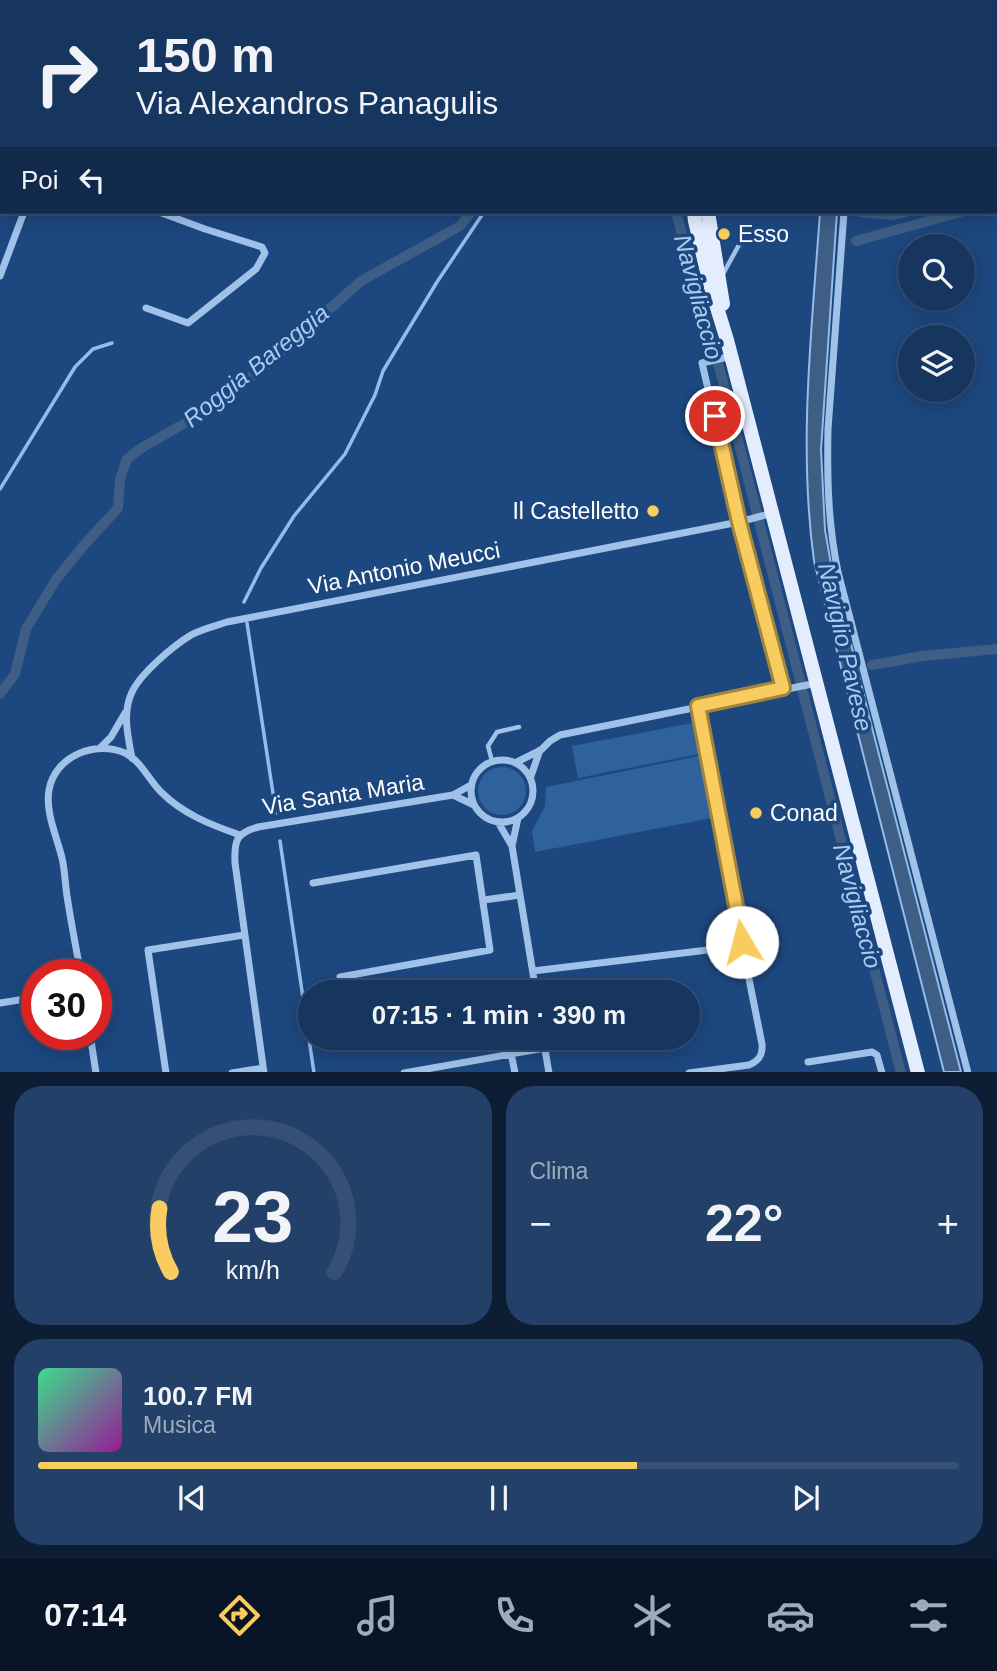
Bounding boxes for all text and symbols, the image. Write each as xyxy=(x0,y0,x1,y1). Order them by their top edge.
icon: right xyxy=(21,28,112,119)
text: 150 m xyxy=(136,28,275,82)
text: Via Alexandros Panagulis xyxy=(136,85,498,121)
icon: left xyxy=(73,161,111,199)
text: Poi xyxy=(21,165,59,195)
place label: Esso xyxy=(738,221,789,247)
marker: Esso xyxy=(716,226,732,242)
water label: Navigliaccio xyxy=(669,232,728,362)
map controls xyxy=(898,234,975,402)
button: search xyxy=(898,234,975,311)
water label: Roggia Bareggia xyxy=(178,299,334,432)
button: layers xyxy=(898,325,975,402)
pin xyxy=(685,386,745,446)
icon: arrive xyxy=(696,397,734,435)
place label: Il Castelletto xyxy=(512,498,639,524)
marker: Il Castelletto xyxy=(645,503,661,519)
street label: Via Antonio Meucci xyxy=(306,537,502,599)
water label: Naviglio Pavese xyxy=(813,560,878,734)
street label: Via Santa Maria xyxy=(260,768,426,820)
place label: Conad xyxy=(770,800,838,826)
marker: Conad xyxy=(748,805,764,821)
water label: Navigliaccio xyxy=(828,841,887,971)
position arrow xyxy=(705,905,779,979)
speed limit sign: 30 xyxy=(21,959,112,1050)
text: 07:15 · 1 min · 390 m xyxy=(372,1000,626,1030)
text: Clima xyxy=(530,1158,588,1184)
text: 23 xyxy=(212,1176,293,1257)
text: 22° xyxy=(705,1194,784,1252)
text: − xyxy=(530,1203,552,1245)
text: + xyxy=(937,1203,959,1245)
text: km/h xyxy=(226,1255,280,1283)
text: 100.7 FM xyxy=(143,1381,253,1411)
text: Musica xyxy=(143,1412,216,1438)
icon: previous xyxy=(173,1479,211,1517)
icon: pause xyxy=(480,1479,518,1517)
icon: next xyxy=(787,1479,825,1517)
icon: directions xyxy=(215,1591,264,1640)
icon: music xyxy=(353,1591,402,1640)
icon: phone xyxy=(490,1591,539,1640)
icon: climate xyxy=(628,1591,677,1640)
icon: car xyxy=(766,1591,815,1640)
icon: filters xyxy=(904,1591,953,1640)
text: 07:14 xyxy=(44,1597,126,1633)

